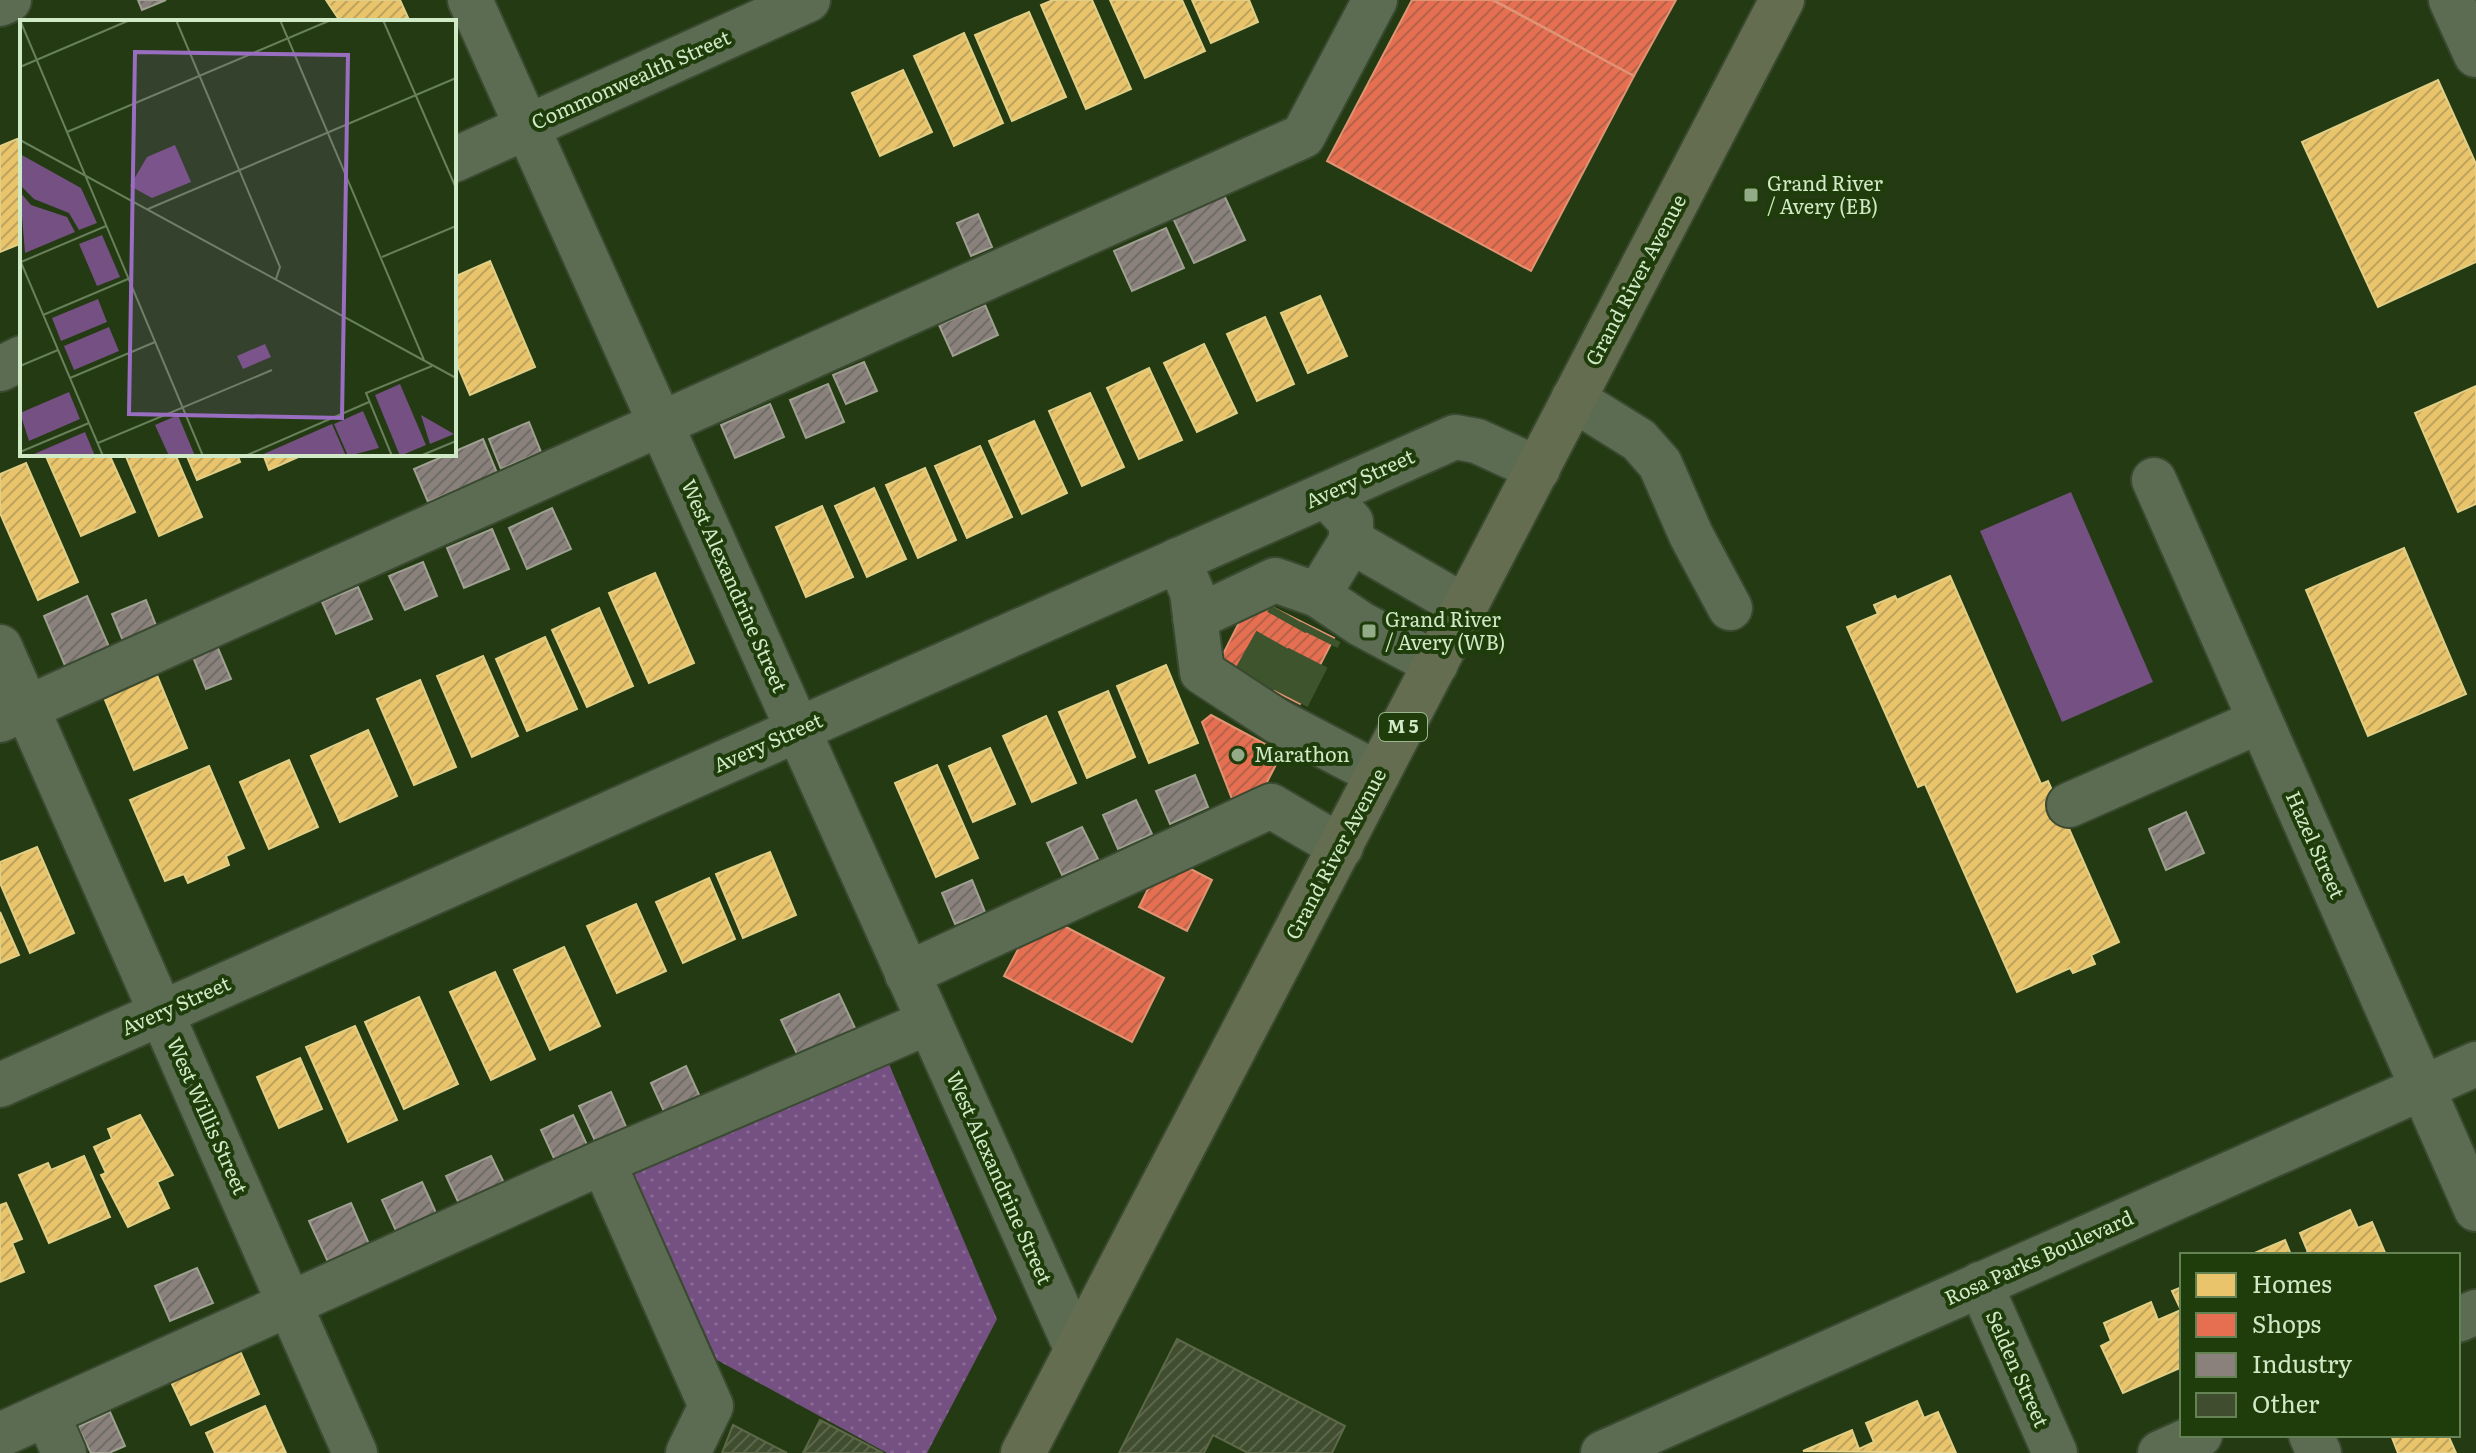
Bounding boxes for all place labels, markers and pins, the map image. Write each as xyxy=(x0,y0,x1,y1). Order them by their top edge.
place label: Grand River / Avery (EB) xyxy=(1767,167,1883,220)
marker: Grand River / Avery (EB) xyxy=(1742,186,1760,204)
place label: Grand River / Avery (WB) xyxy=(1385,603,1505,656)
marker: Grand River / Avery (WB) xyxy=(1360,622,1378,640)
place label: Marathon xyxy=(1254,738,1350,768)
marker: Marathon xyxy=(1229,746,1247,764)

